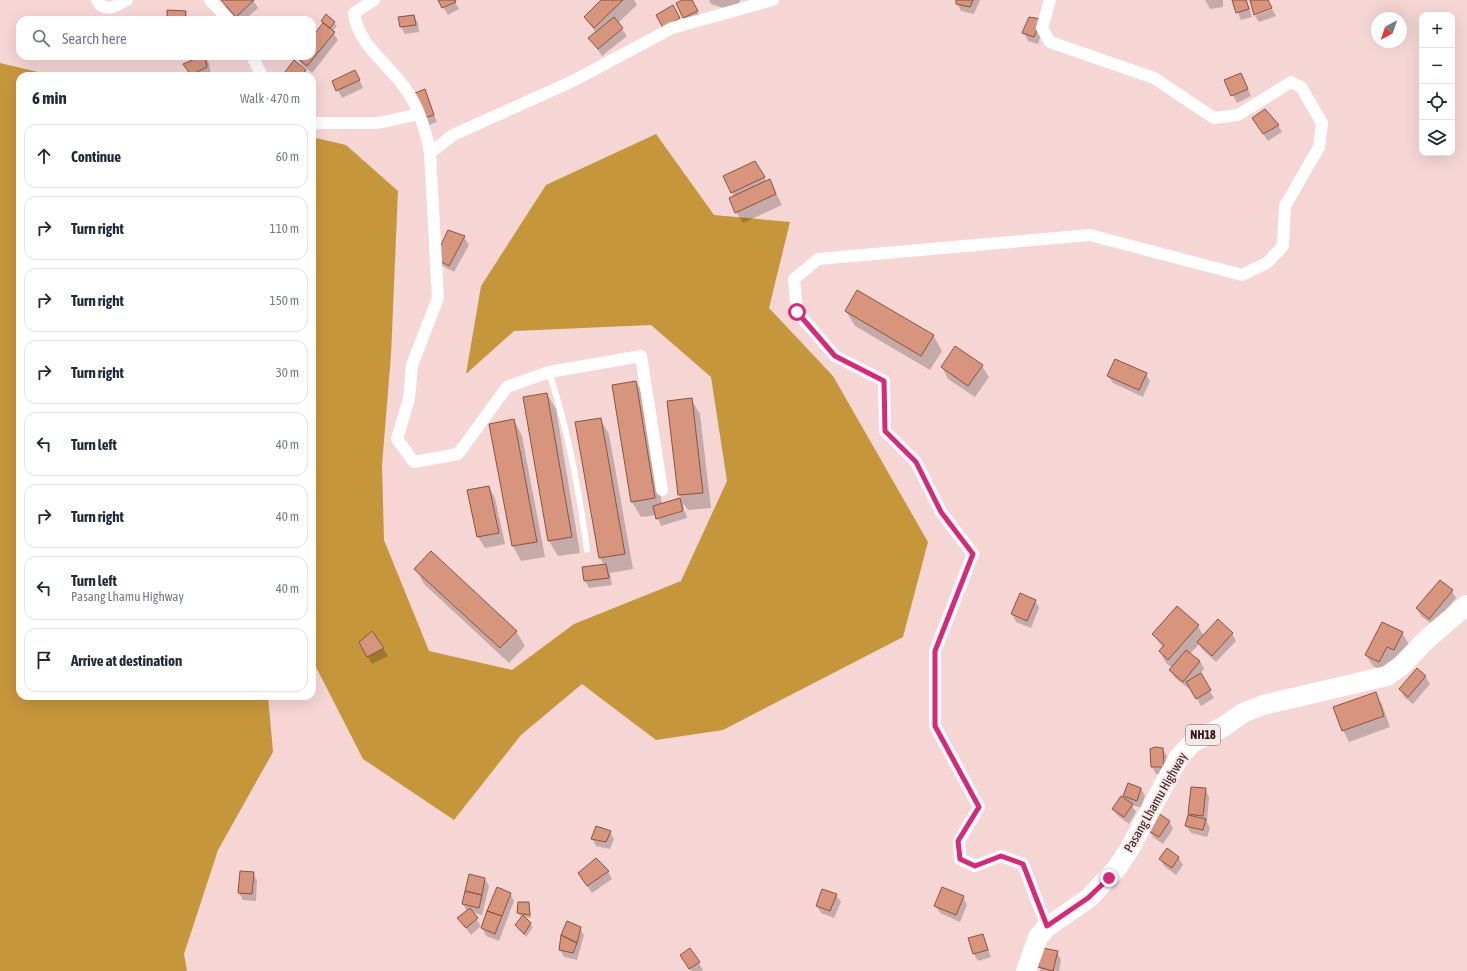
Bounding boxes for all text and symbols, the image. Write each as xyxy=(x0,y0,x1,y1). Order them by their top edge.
north arrow xyxy=(1371,12,1407,48)
map controls xyxy=(1419,12,1455,156)
button: + xyxy=(1419,12,1455,48)
search box xyxy=(16,16,316,60)
icon: search xyxy=(30,27,52,49)
text: Search here xyxy=(62,30,127,47)
button: − xyxy=(1419,48,1455,84)
button: locate xyxy=(1419,84,1455,120)
text: 6 min xyxy=(32,88,67,108)
text: Walk · 470 m xyxy=(240,91,300,106)
button: layers xyxy=(1419,120,1455,156)
icon: ahead xyxy=(33,145,55,167)
text: Continue xyxy=(71,148,121,165)
text: 60 m xyxy=(276,149,299,164)
icon: right xyxy=(33,217,55,239)
text: Turn right xyxy=(71,220,124,237)
text: 110 m xyxy=(270,221,299,236)
icon: right xyxy=(33,289,55,311)
text: Turn right xyxy=(71,292,124,309)
text: 150 m xyxy=(270,293,299,308)
route start xyxy=(788,303,806,321)
icon: right xyxy=(33,361,55,383)
text: Turn right xyxy=(71,364,124,381)
text: 30 m xyxy=(276,365,299,380)
icon: left xyxy=(33,433,55,455)
text: Turn left xyxy=(71,436,117,453)
text: 40 m xyxy=(276,437,299,452)
icon: right xyxy=(33,505,55,527)
text: Turn right xyxy=(71,508,124,525)
text: 40 m xyxy=(276,509,299,524)
text: Turn left xyxy=(71,572,117,589)
icon: left xyxy=(33,577,55,599)
text: 40 m xyxy=(276,581,299,596)
text: Pasang Lhamu Highway xyxy=(71,589,184,604)
icon: arrive xyxy=(33,649,55,671)
text: Arrive at destination xyxy=(71,652,182,669)
road number: NH18 xyxy=(1186,725,1220,745)
street label: Pasang Lhamu Highway xyxy=(1121,749,1190,855)
route end xyxy=(1100,869,1118,887)

